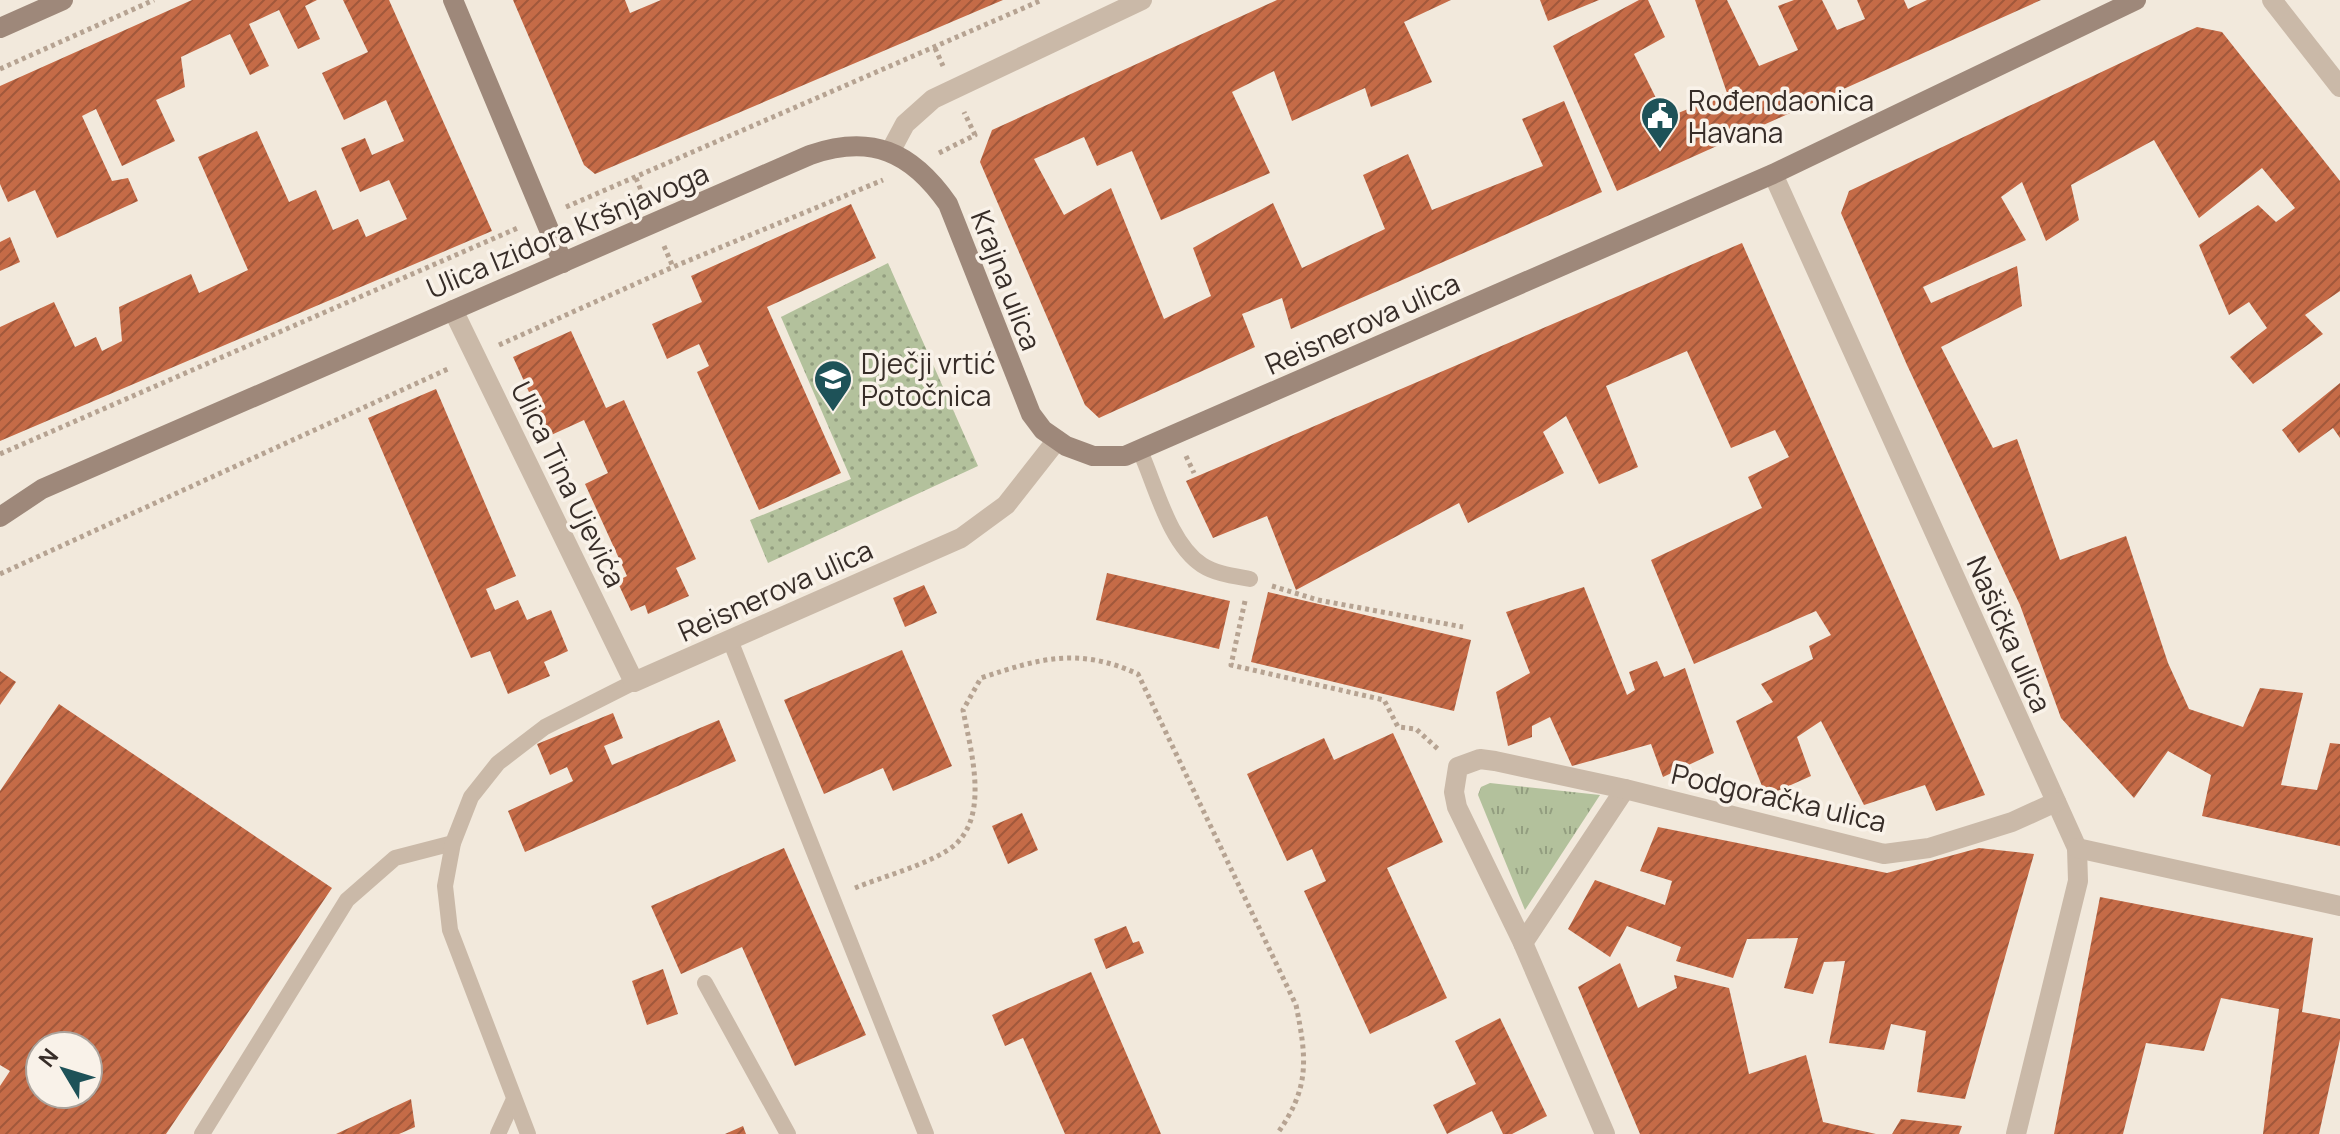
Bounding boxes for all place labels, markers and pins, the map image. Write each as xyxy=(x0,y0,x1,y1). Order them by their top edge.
place label: Rođendaonica Havana xyxy=(1688,81,1874,151)
public building icon: Rođendaonica Havana xyxy=(1639,95,1681,150)
place label: Dječji vrtić Potočnica xyxy=(861,344,995,414)
school or university icon: Dječji vrtić Potočnica xyxy=(812,358,854,413)

